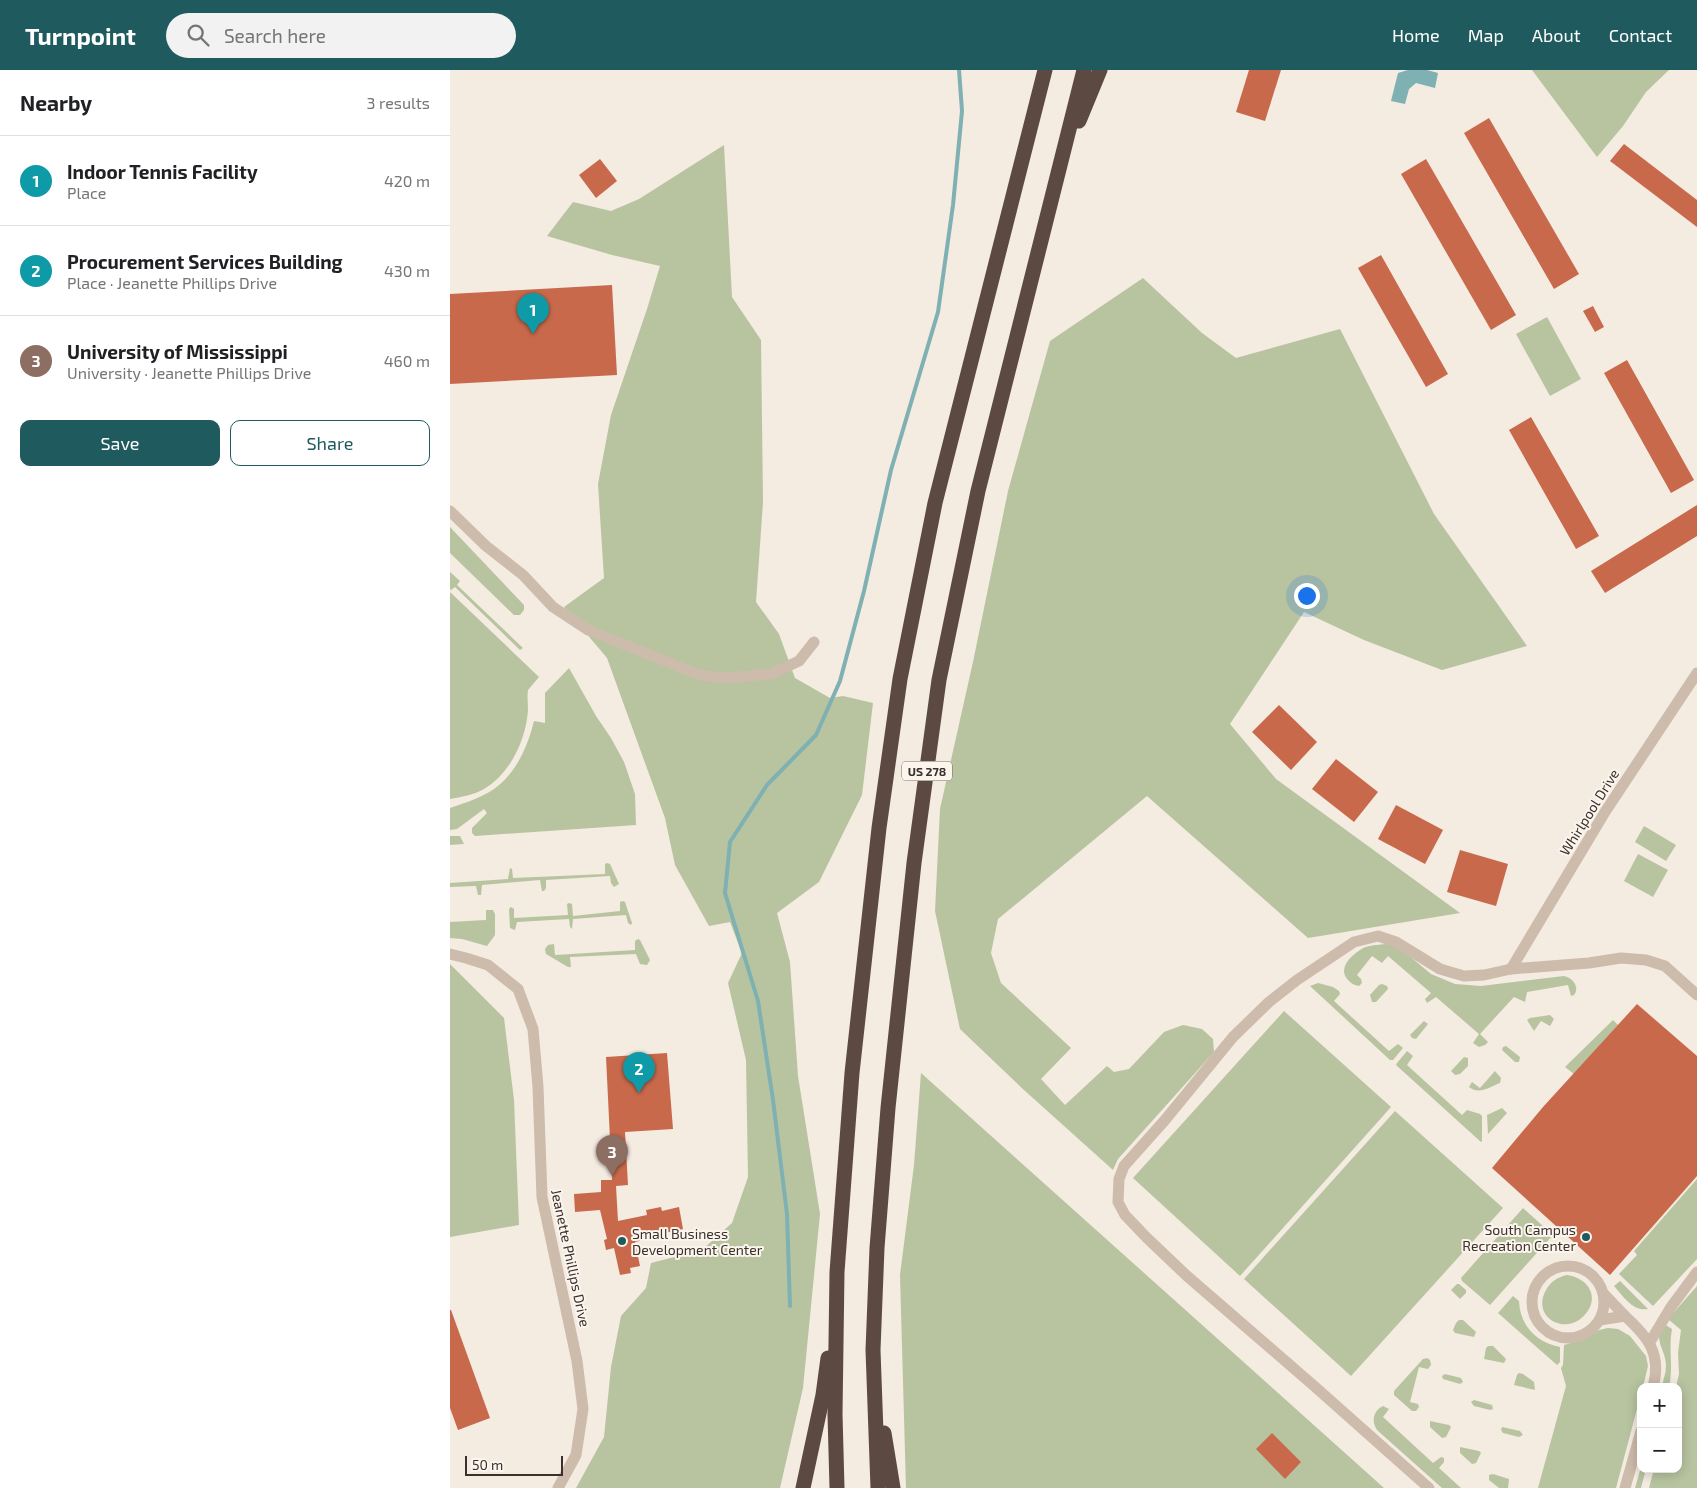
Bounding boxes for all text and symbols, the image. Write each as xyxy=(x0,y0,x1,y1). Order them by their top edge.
search box xyxy=(166,13,516,58)
text: Turnpoint xyxy=(25,21,136,50)
icon: search xyxy=(184,21,212,49)
text: Search here xyxy=(224,24,326,47)
text: Home xyxy=(1392,24,1440,46)
text: Map xyxy=(1468,24,1504,46)
text: About xyxy=(1532,24,1581,46)
text: Contact xyxy=(1609,24,1672,46)
text: Nearby xyxy=(20,90,92,115)
text: 3 results xyxy=(367,93,430,112)
text: Indoor Tennis Facility xyxy=(67,160,258,183)
text: 1 xyxy=(33,171,39,190)
text: 420 m xyxy=(384,171,430,190)
text: Place xyxy=(67,183,106,202)
text: Procurement Services Building xyxy=(67,250,343,273)
text: 2 xyxy=(31,261,41,280)
text: 430 m xyxy=(384,261,430,280)
text: Place · Jeanette Phillips Drive xyxy=(67,273,277,292)
pin: 1 xyxy=(517,293,549,334)
text: University of Mississippi xyxy=(67,340,288,363)
text: 3 xyxy=(31,351,41,370)
text: 460 m xyxy=(384,351,430,370)
text: University · Jeanette Phillips Drive xyxy=(67,363,311,382)
button: Save xyxy=(20,420,220,466)
button: Share xyxy=(230,420,430,466)
your location xyxy=(1294,583,1320,609)
road number: US 278 xyxy=(902,761,952,780)
street label: Whirlpool Drive xyxy=(1556,766,1622,858)
pin: 2 xyxy=(623,1052,655,1093)
pin: 3 xyxy=(596,1135,628,1176)
street label: Jeanette Phillips Drive xyxy=(548,1188,594,1328)
place label: South Campus Recreation Center xyxy=(1462,1221,1576,1254)
place label: Small Business Development Center xyxy=(632,1225,763,1258)
marker: South Campus Recreation Center xyxy=(1580,1231,1592,1243)
marker: Small Business Development Center xyxy=(616,1235,628,1247)
map controls xyxy=(1637,1383,1682,1473)
button: + xyxy=(1637,1383,1682,1428)
button: − xyxy=(1637,1428,1682,1473)
scale bar xyxy=(465,1453,562,1476)
text: 50 m xyxy=(472,1456,503,1473)

